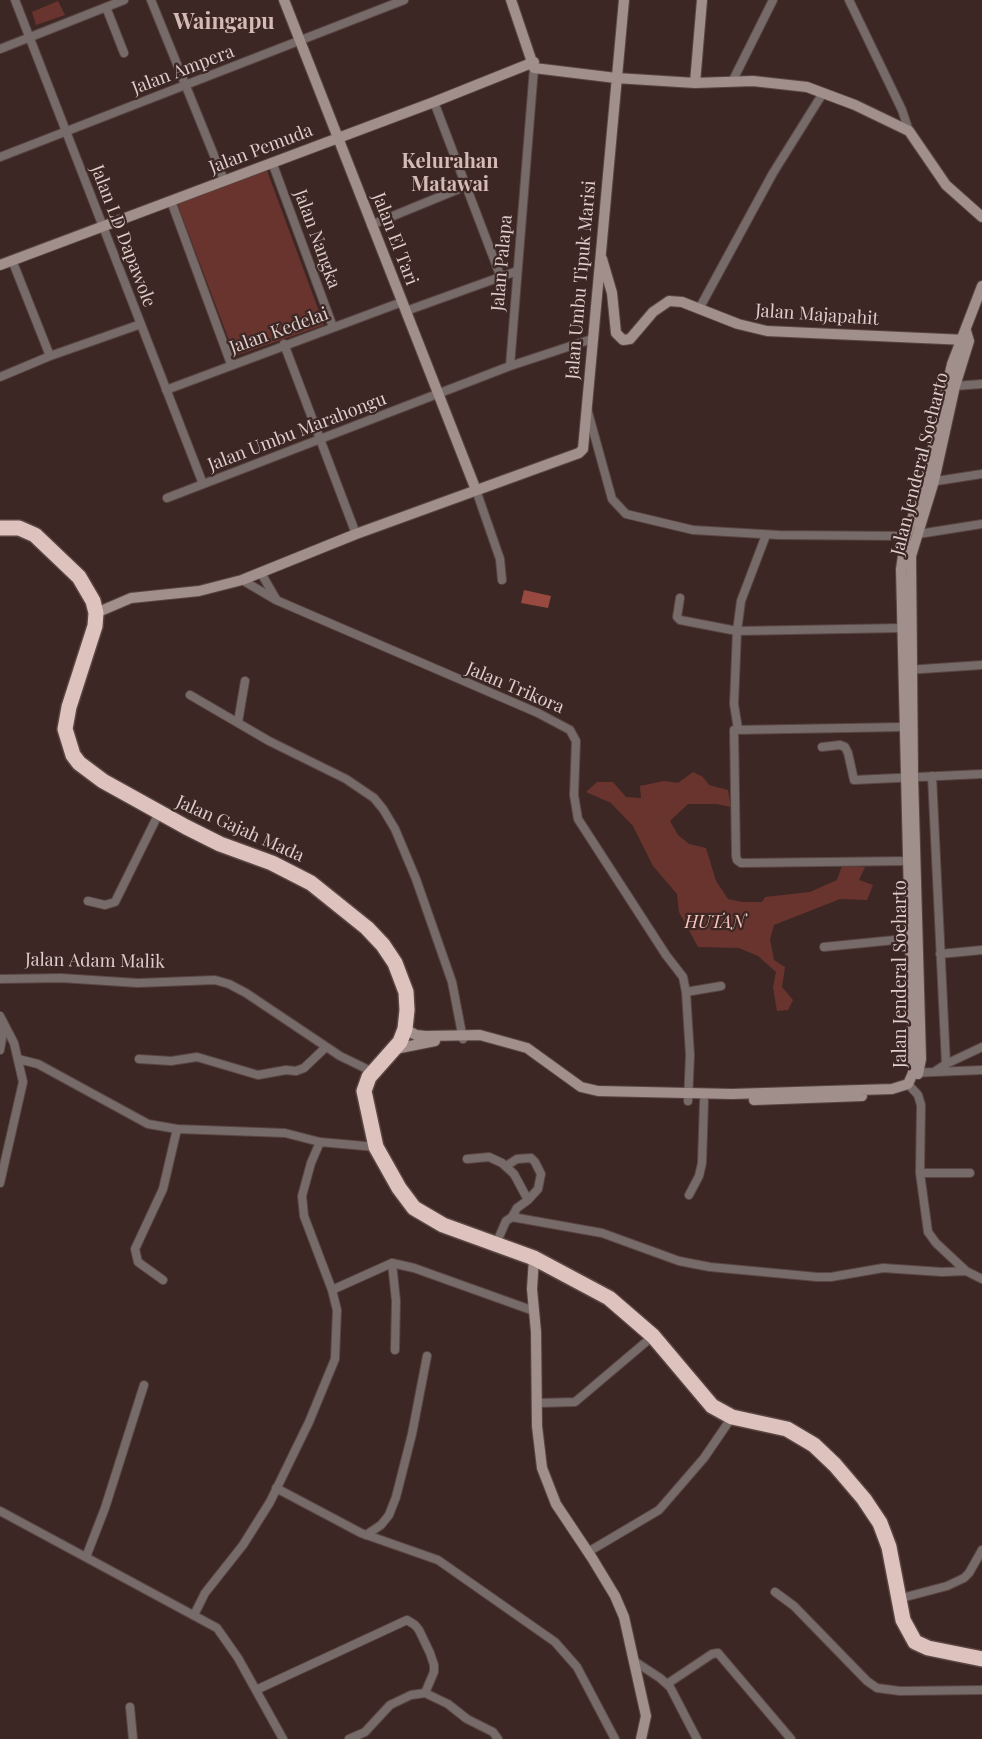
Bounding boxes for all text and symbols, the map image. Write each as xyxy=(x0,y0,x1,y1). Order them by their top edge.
district label: Waingapu xyxy=(173,9,275,35)
street label: Jalan Ampera xyxy=(129,41,237,99)
street label: Jalan Pemuda xyxy=(206,119,316,179)
district label: Kelurahan Matawai xyxy=(402,150,498,197)
street label: Jalan LD Dapawole xyxy=(86,162,160,310)
street label: Jalan Umbu Tipuk Marisi xyxy=(562,180,600,380)
street label: Jalan Nangka xyxy=(289,187,345,291)
street label: Jalan El Tari xyxy=(367,190,423,288)
street label: Jalan Palapa xyxy=(487,214,517,312)
street label: Jalan Majapahit xyxy=(755,300,879,330)
street label: Jalan Kedelai xyxy=(227,303,331,359)
street label: Jalan Jenderal Soeharto xyxy=(887,370,953,558)
street label: Jalan Umbu Marahongu xyxy=(205,388,389,476)
street label: Jalan Trikora xyxy=(463,658,567,718)
street label: Jalan Gajah Mada xyxy=(173,791,307,867)
street label: Jalan Jenderal Soeharto xyxy=(889,880,911,1068)
park label: HUTAN xyxy=(684,911,746,933)
street label: Jalan Adam Malik xyxy=(25,949,165,973)

